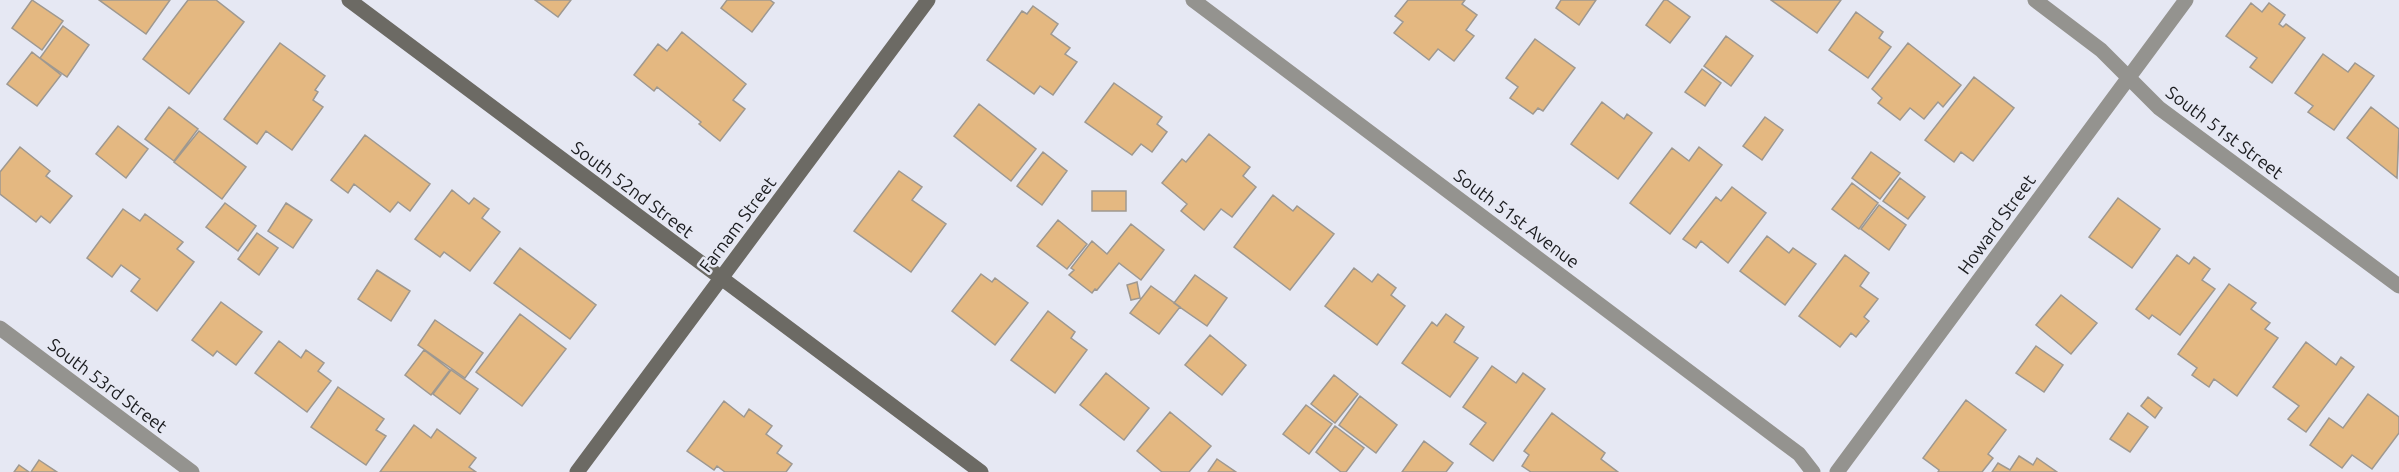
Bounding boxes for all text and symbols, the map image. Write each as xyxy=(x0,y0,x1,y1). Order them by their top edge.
street label: South 51st Street xyxy=(2163,82,2287,182)
street label: South 52nd Street xyxy=(568,137,698,241)
street label: South 51st Avenue xyxy=(1450,164,1584,272)
street label: Howard Street xyxy=(1953,170,2039,278)
street label: Farnam Street xyxy=(695,172,779,276)
street label: South 53rd Street xyxy=(45,334,171,436)

